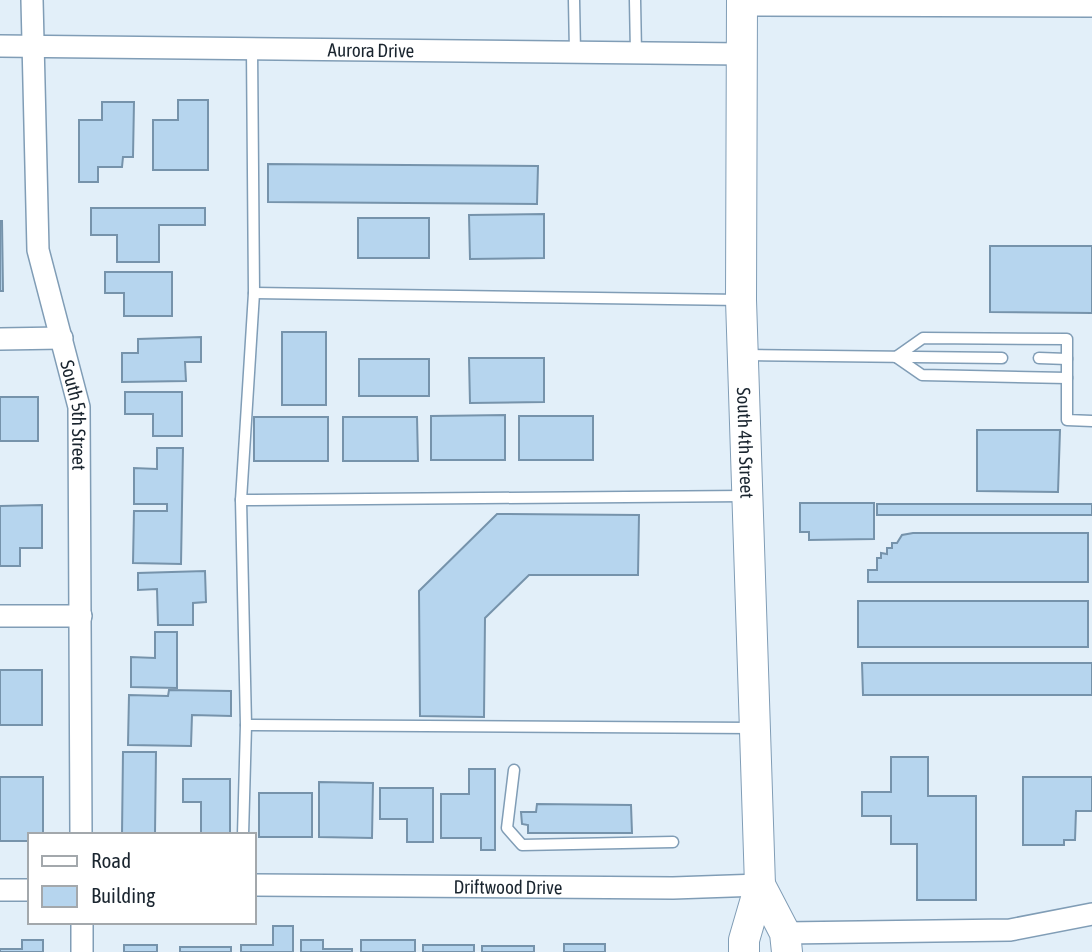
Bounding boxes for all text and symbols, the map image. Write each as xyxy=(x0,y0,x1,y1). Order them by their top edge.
street label: Aurora Drive xyxy=(328,39,414,61)
street label: South 5th Street xyxy=(56,358,91,470)
street label: South 4th Street xyxy=(733,387,758,499)
legend xyxy=(28,833,256,924)
text: Road xyxy=(91,848,131,872)
street label: Driftwood Drive xyxy=(453,875,563,898)
text: Building xyxy=(91,883,155,907)

